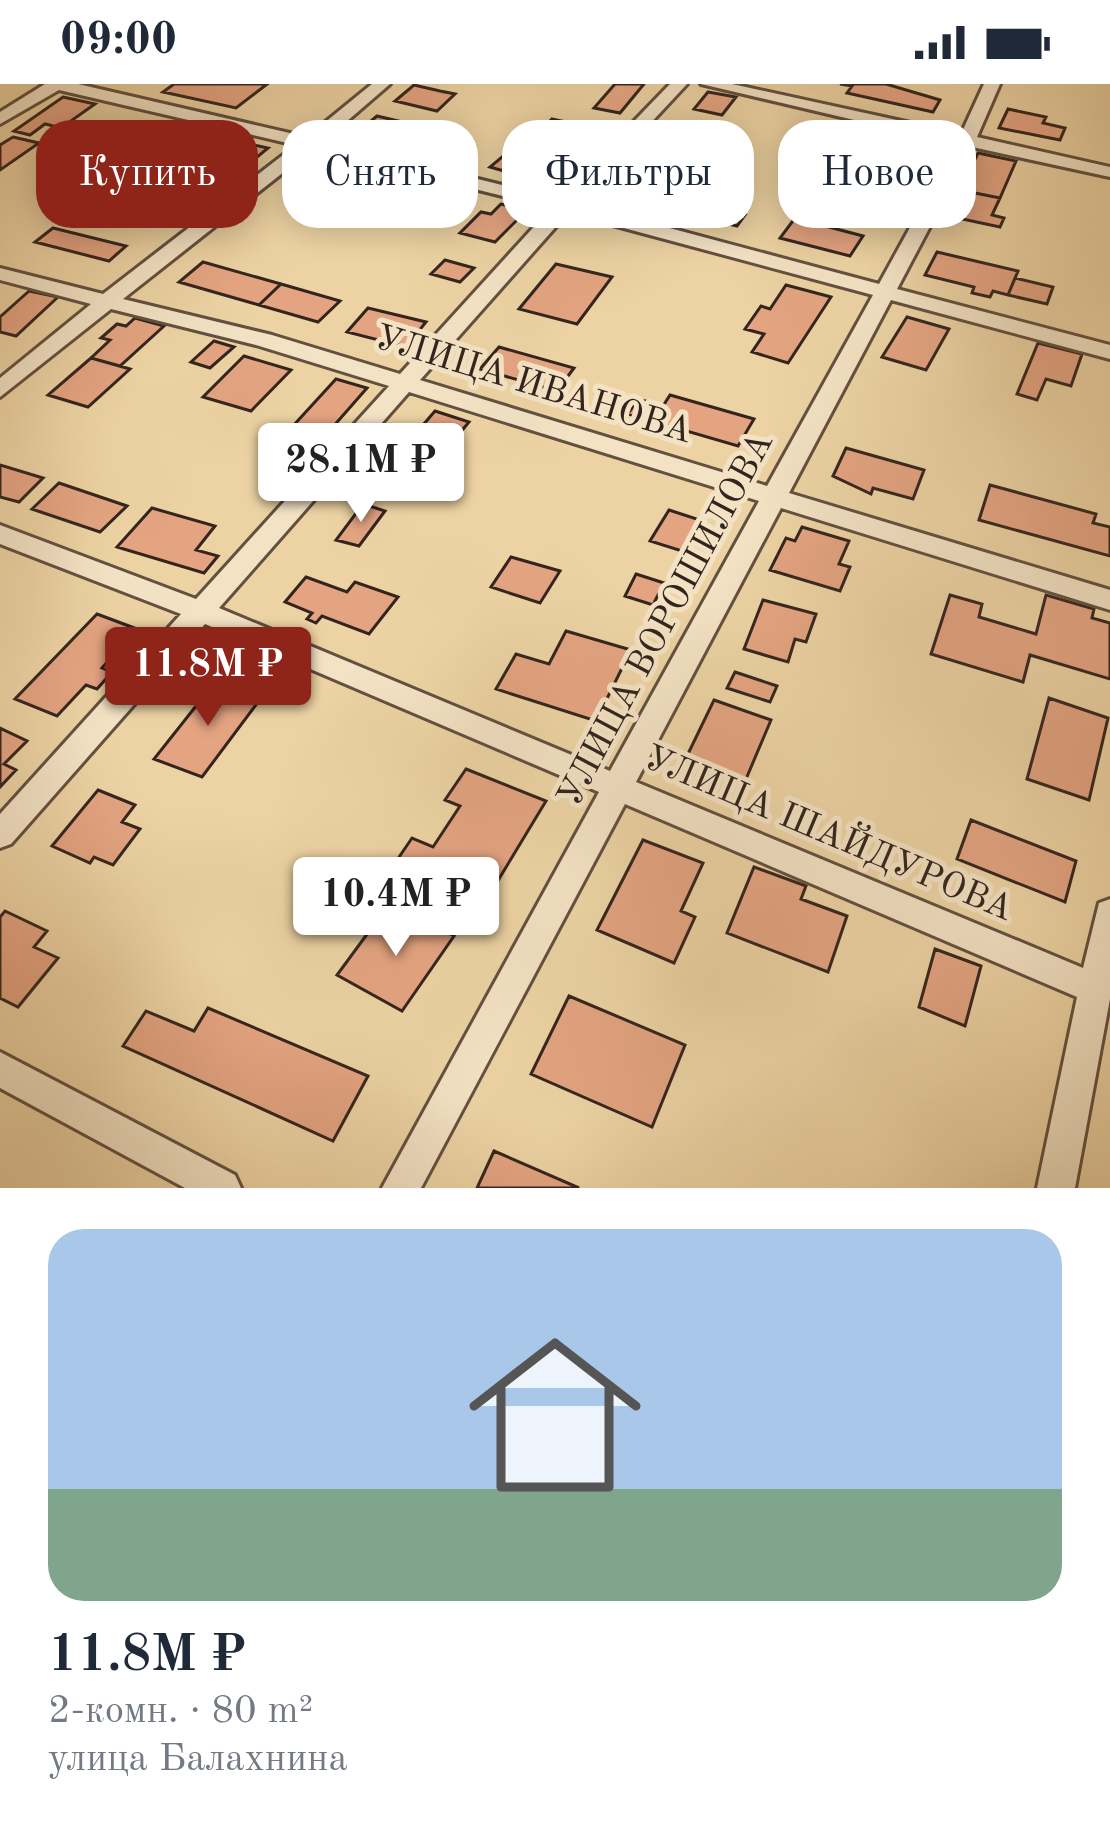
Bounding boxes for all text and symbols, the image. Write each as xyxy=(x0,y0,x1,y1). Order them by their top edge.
text: 09:00 xyxy=(60,19,177,64)
chip: Купить xyxy=(36,120,258,228)
chip: Снять xyxy=(282,120,478,228)
chip: Фильтры xyxy=(502,120,754,228)
chip: Новое xyxy=(778,120,976,228)
street label: УЛИЦА ИВАНОВА xyxy=(370,321,696,451)
pin: 28.1M ₽ xyxy=(250,423,472,525)
street label: УЛИЦА ВОРОШИЛОВА xyxy=(553,427,781,813)
text: 28.1M ₽ xyxy=(285,442,437,481)
pin: 11.8M ₽ xyxy=(97,627,319,729)
text: 11.8M ₽ xyxy=(132,646,284,685)
street label: УЛИЦА ШАЙДУРОВА xyxy=(638,734,1021,929)
pin: 10.4M ₽ xyxy=(285,857,507,959)
text: 10.4M ₽ xyxy=(320,876,472,915)
icon: home xyxy=(447,1307,663,1523)
text: 11.8M ₽ xyxy=(48,1631,247,1682)
text: 2-комн. · 80 m² xyxy=(48,1692,313,1731)
text: улица Балахнина xyxy=(48,1740,348,1779)

